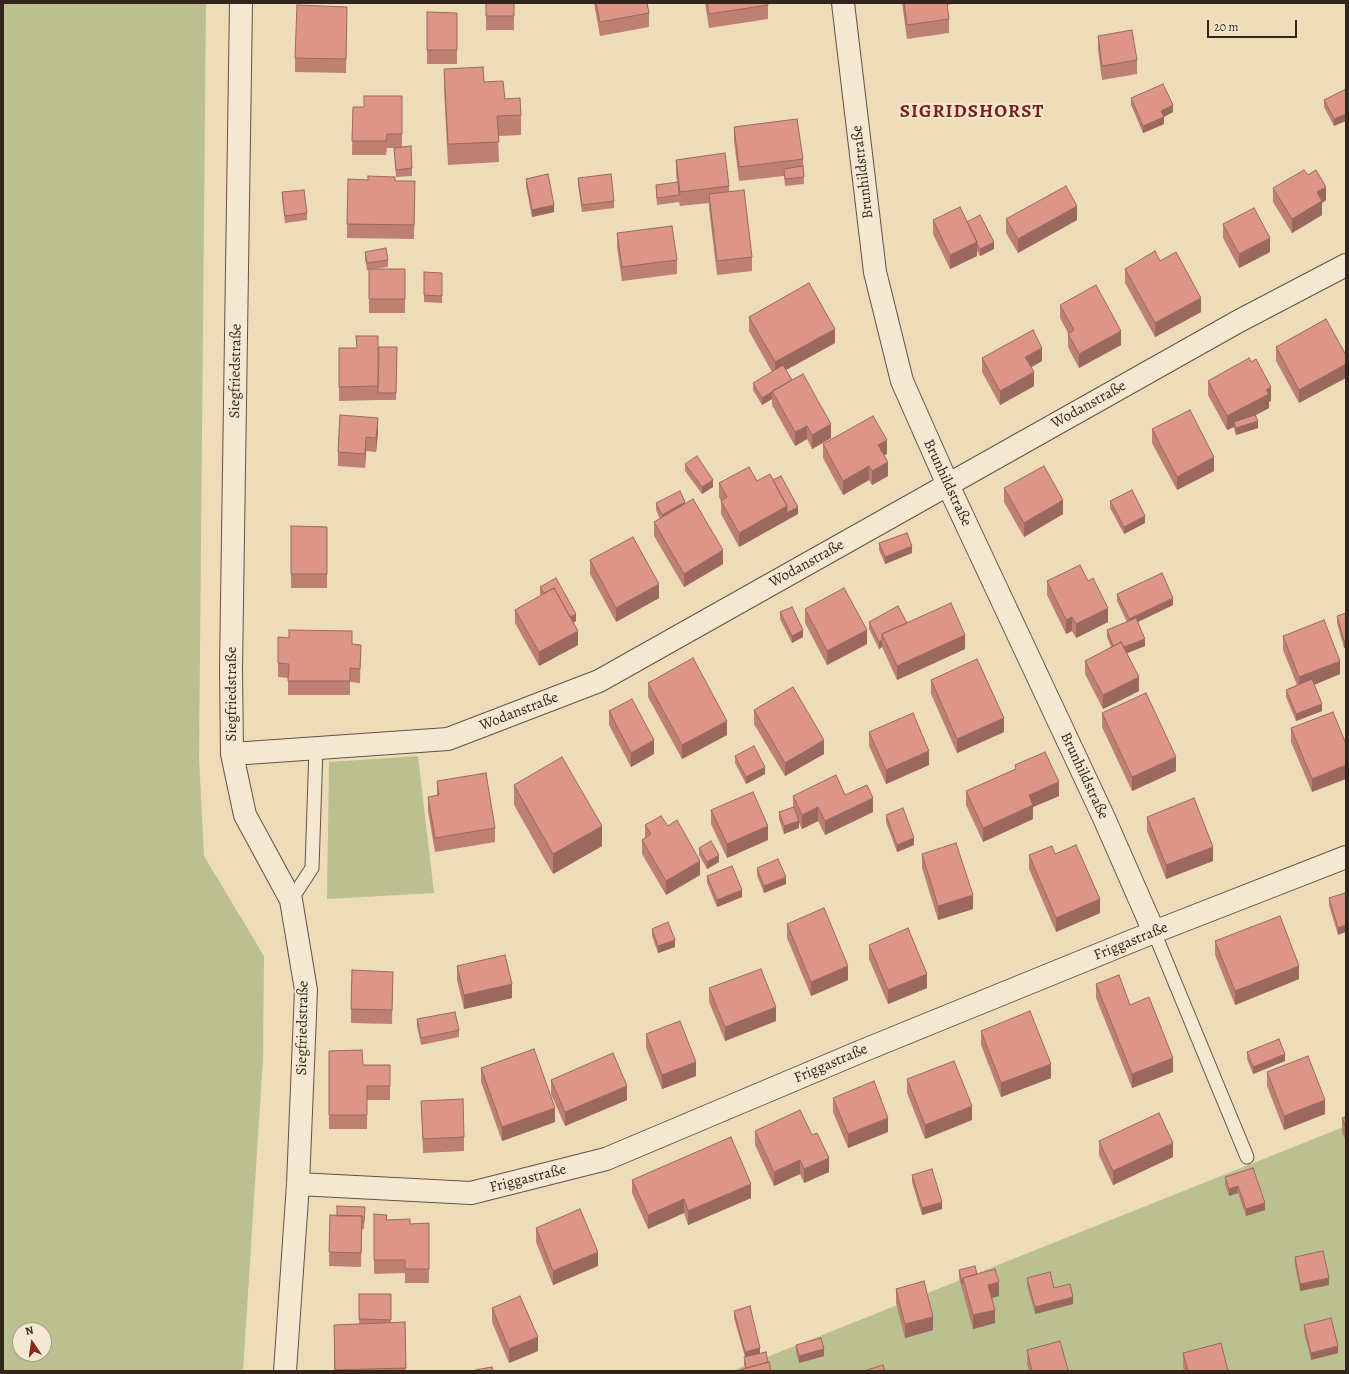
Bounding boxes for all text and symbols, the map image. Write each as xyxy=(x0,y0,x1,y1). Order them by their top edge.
scale bar xyxy=(1209,12,1299,38)
text: 20 m xyxy=(1214,19,1238,35)
district label: SIGRIDSHORST xyxy=(900,101,1044,123)
street label: Brunhildstraße xyxy=(848,124,878,220)
street label: Siegfriedstraße xyxy=(226,323,246,419)
street label: Wodanstraße xyxy=(1048,377,1130,433)
street label: Brunhildstraße xyxy=(919,437,975,529)
street label: Wodanstraße xyxy=(766,536,848,592)
street label: Siegfriedstraße xyxy=(223,647,241,741)
street label: Wodanstraße xyxy=(477,689,561,735)
street label: Brunhildstraße xyxy=(1056,730,1112,822)
street label: Friggastraße xyxy=(1091,919,1171,965)
street label: Siegfriedstraße xyxy=(293,980,313,1076)
street label: Friggastraße xyxy=(791,1040,871,1088)
street label: Friggastraße xyxy=(488,1161,568,1197)
north arrow xyxy=(12,1322,52,1362)
text: N xyxy=(24,1323,35,1339)

